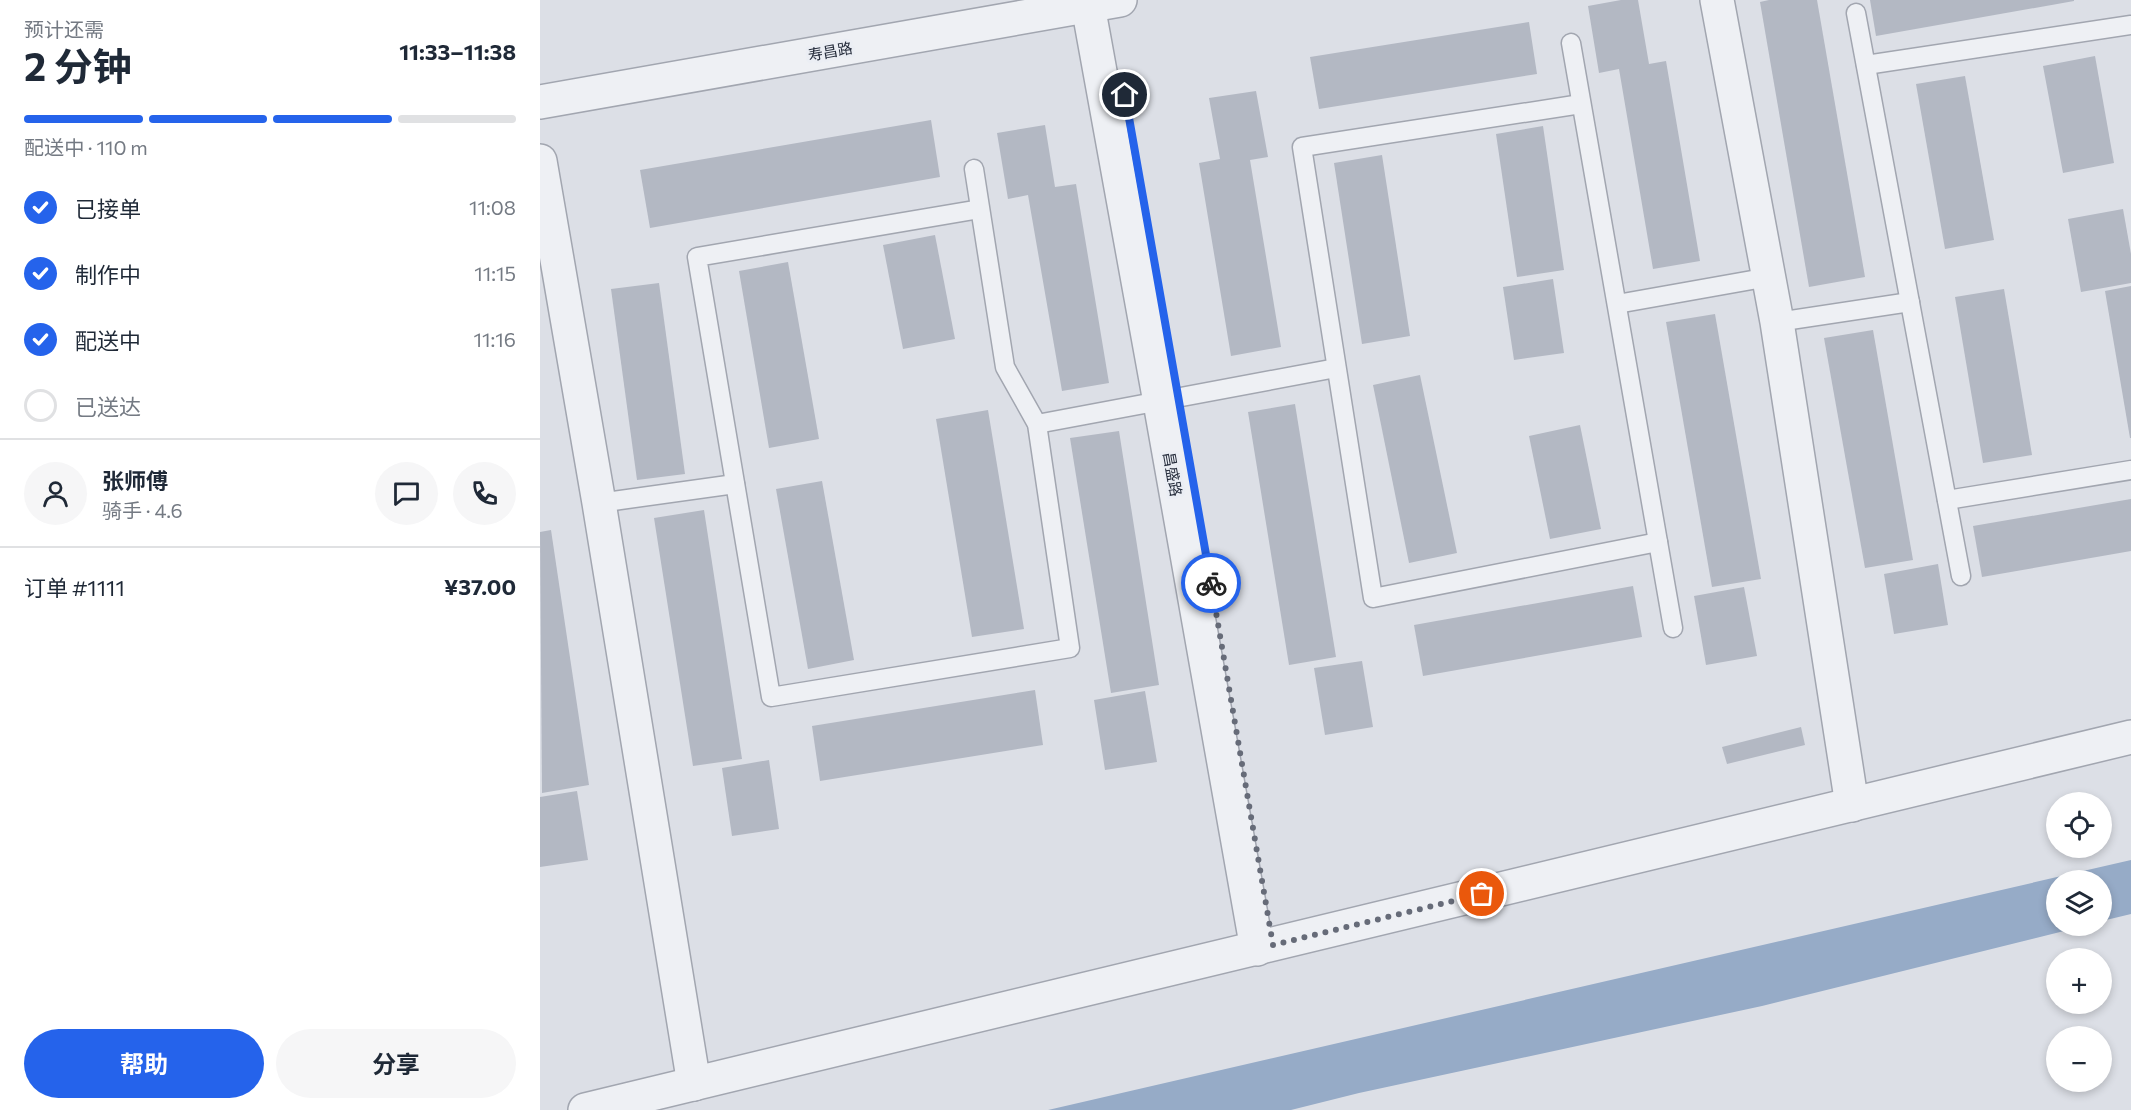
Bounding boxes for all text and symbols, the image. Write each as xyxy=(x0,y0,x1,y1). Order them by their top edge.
text: 预计还需 xyxy=(24,17,104,41)
text: 11:33–11:38 xyxy=(399,38,516,65)
street label: 寿昌路 xyxy=(806,38,854,64)
text: 2 分钟 xyxy=(24,41,132,89)
pin xyxy=(1099,69,1150,120)
icon: home xyxy=(1108,78,1141,111)
text: 配送中 · 110 m xyxy=(24,135,148,159)
icon: check xyxy=(24,191,57,224)
text: 已接单 xyxy=(75,195,141,222)
text: 11:08 xyxy=(469,195,516,219)
icon: check xyxy=(24,257,57,290)
text: 制作中 xyxy=(75,261,141,288)
text: 11:15 xyxy=(474,261,516,285)
icon: check xyxy=(24,323,57,356)
text: 配送中 xyxy=(75,327,141,354)
text: 11:16 xyxy=(473,327,516,351)
text: 已送达 xyxy=(75,393,141,420)
street label: 昌盛路 xyxy=(1160,450,1186,498)
button: person xyxy=(24,462,87,525)
button: chat xyxy=(375,462,438,525)
button: phone xyxy=(453,462,516,525)
text: 张师傅 xyxy=(102,467,168,494)
text: 骑手 · 4.6 xyxy=(102,498,183,522)
courier xyxy=(1181,553,1241,613)
icon: bike xyxy=(1195,567,1228,600)
text: ¥37.00 xyxy=(444,573,516,600)
text: 订单 #1111 xyxy=(24,574,125,601)
map controls xyxy=(2046,792,2112,1092)
button: locate xyxy=(2046,792,2112,858)
pin xyxy=(1456,868,1507,919)
button: layers xyxy=(2046,870,2112,936)
icon: bag xyxy=(1465,877,1498,910)
button: + xyxy=(2046,948,2112,1014)
button: − xyxy=(2046,1026,2112,1092)
button: 帮助 xyxy=(24,1029,264,1098)
button: 分享 xyxy=(276,1029,516,1098)

